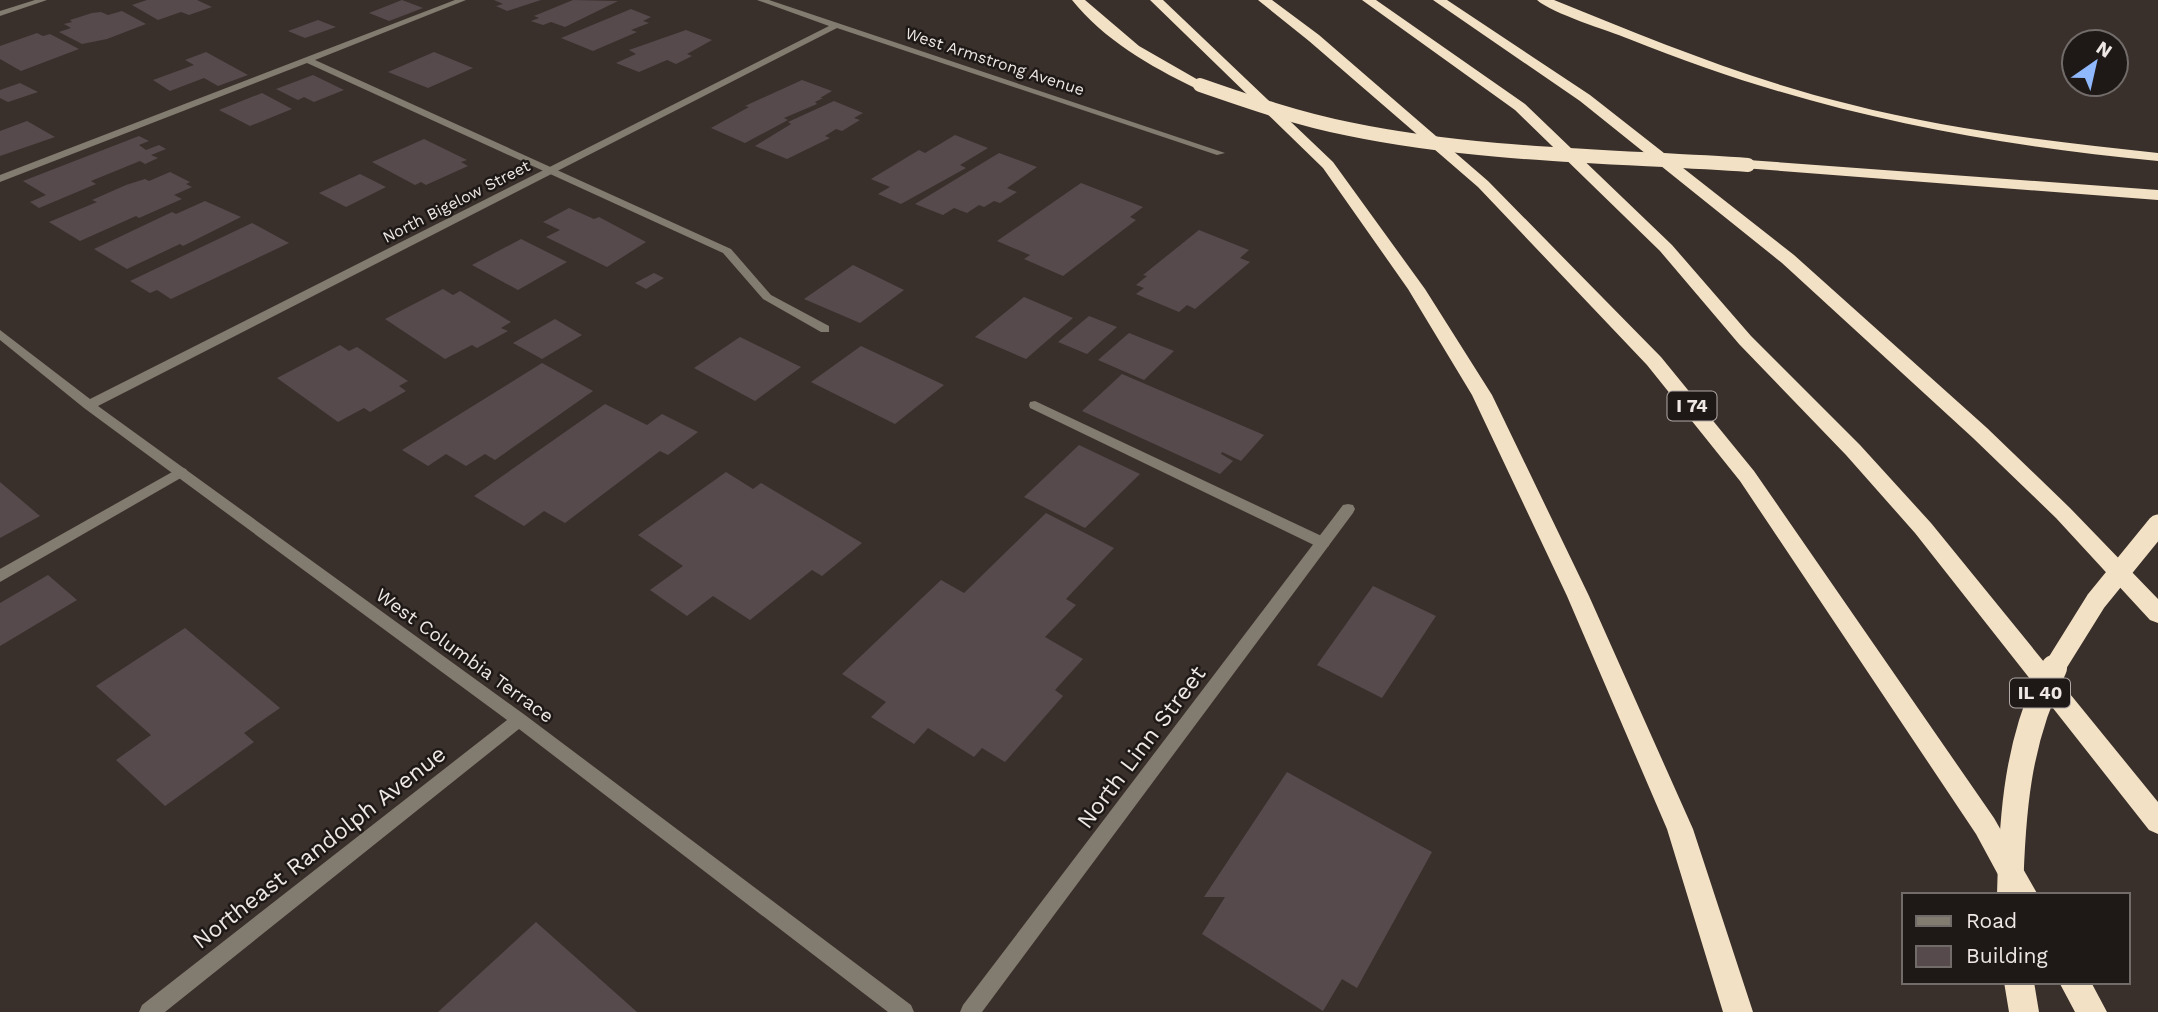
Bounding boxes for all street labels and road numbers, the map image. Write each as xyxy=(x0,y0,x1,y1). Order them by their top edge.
street label: West Armstrong Avenue xyxy=(903,24,1087,99)
street label: North Bigelow Street xyxy=(379,156,533,247)
road number: I 74 xyxy=(1668,392,1716,420)
street label: West Columbia Terrace xyxy=(371,583,558,728)
street label: North Linn Street xyxy=(1072,660,1211,834)
road number: IL 40 xyxy=(2010,678,2070,708)
street label: Northeast Randolph Avenue xyxy=(187,740,451,955)

